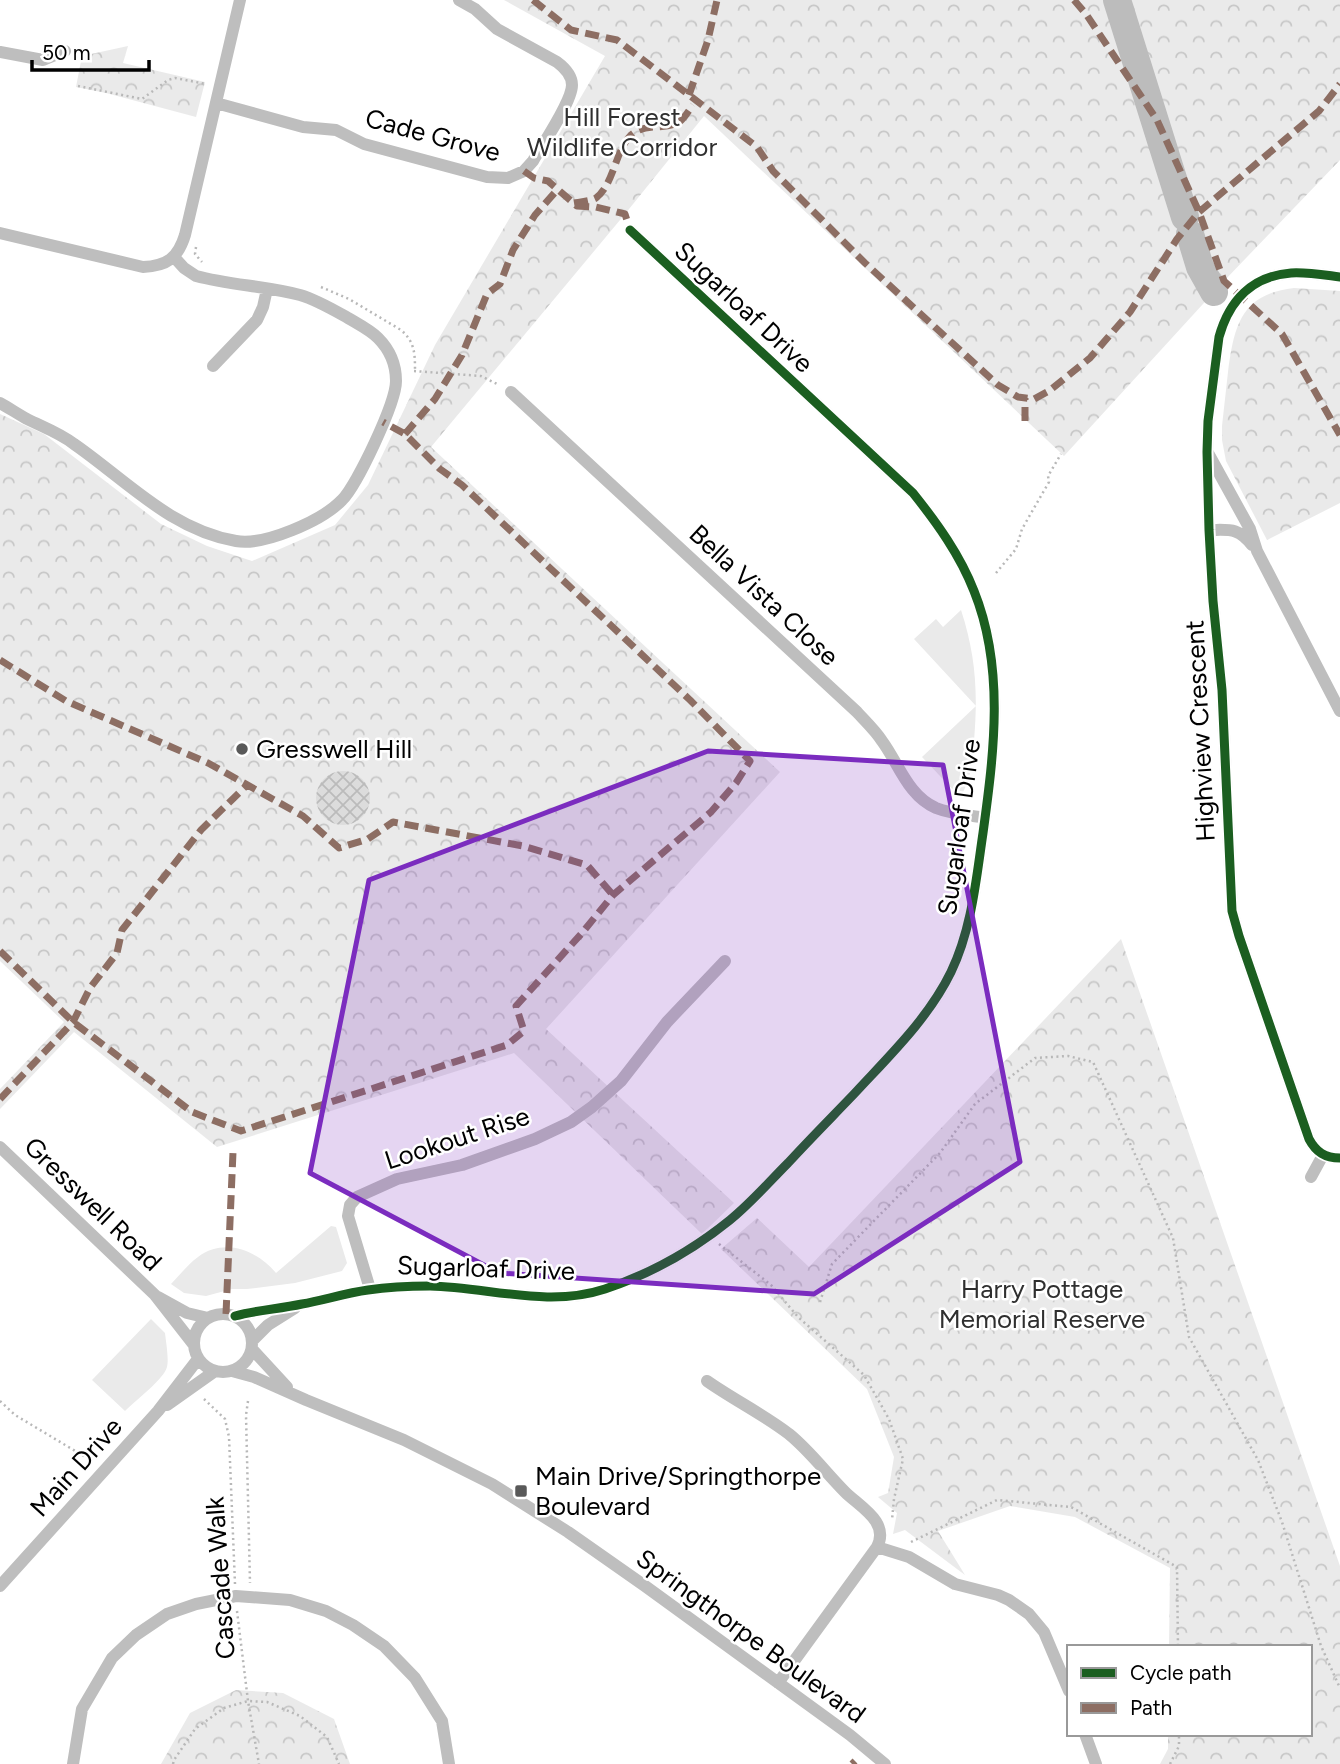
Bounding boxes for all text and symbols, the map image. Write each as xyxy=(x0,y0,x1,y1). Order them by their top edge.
scale bar xyxy=(32,28,149,72)
text: 50 m xyxy=(42,40,91,65)
park label: Hill Forest Wildlife Corridor xyxy=(527,101,717,163)
street label: Cade Grove xyxy=(362,102,504,168)
street label: Sugarloaf Drive xyxy=(668,235,820,379)
street label: Bella Vista Close xyxy=(683,518,845,672)
street label: Highview Crescent xyxy=(1178,619,1222,843)
place label: Gresswell Hill xyxy=(256,733,412,765)
street label: Sugarloaf Drive xyxy=(931,737,987,917)
marker: Gresswell Hill xyxy=(234,741,250,757)
street label: Lookout Rise xyxy=(381,1100,533,1176)
street label: Gresswell Road xyxy=(18,1130,168,1278)
street label: Sugarloaf Drive xyxy=(397,1249,575,1287)
park label: Harry Pottage Memorial Reserve xyxy=(939,1273,1145,1335)
street label: Main Drive xyxy=(23,1411,129,1523)
place label: Main Drive/Springthorpe Boulevard xyxy=(535,1460,821,1522)
marker: Main Drive/Springthorpe Boulevard xyxy=(513,1483,529,1499)
street label: Cascade Walk xyxy=(198,1495,242,1660)
street label: Springthorpe Boulevard xyxy=(630,1542,872,1730)
legend xyxy=(1067,1645,1312,1736)
text: Cycle path xyxy=(1130,1660,1231,1685)
text: Path xyxy=(1130,1695,1172,1720)

